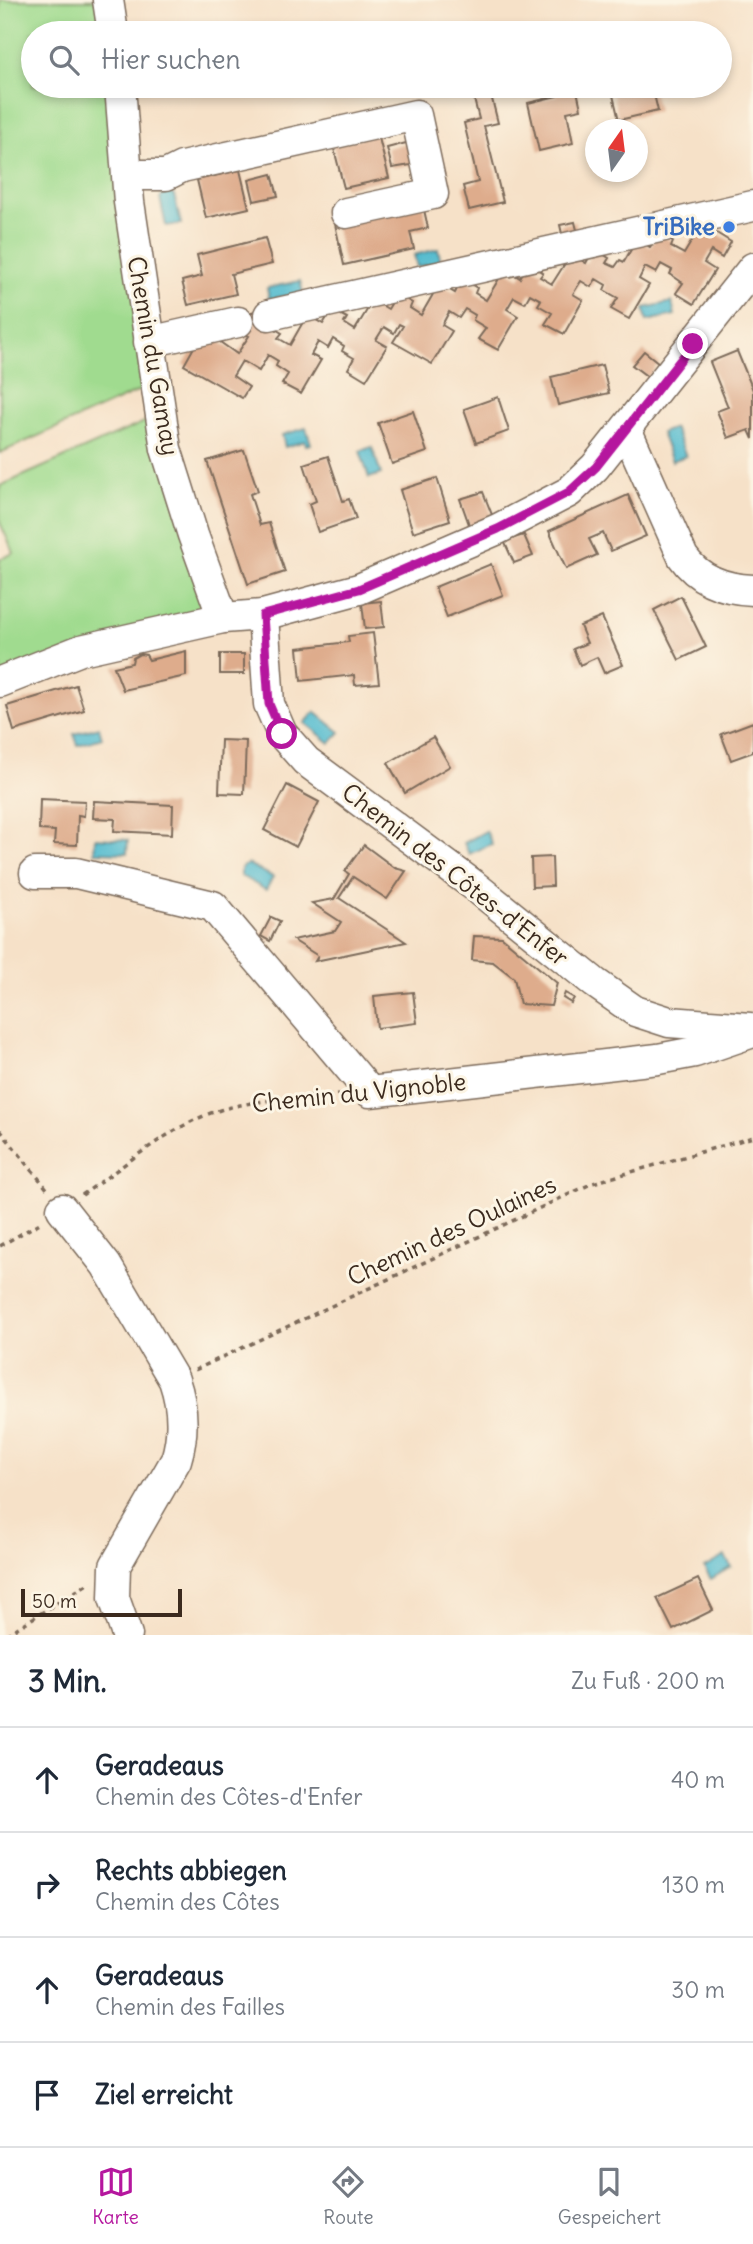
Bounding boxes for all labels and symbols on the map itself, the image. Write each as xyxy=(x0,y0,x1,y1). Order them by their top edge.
north arrow xyxy=(585,119,648,182)
place label: TriBike xyxy=(643,211,715,241)
marker: TriBike xyxy=(721,219,737,235)
street label: Chemin du Gamay xyxy=(122,254,186,458)
route end xyxy=(677,328,708,359)
route start xyxy=(266,718,297,749)
street label: Chemin des Côtes-d'Enfer xyxy=(336,776,575,972)
street label: Chemin du Vignoble xyxy=(250,1066,467,1118)
street label: Chemin des Oulaines xyxy=(342,1169,561,1292)
scale bar xyxy=(21,1586,182,1618)

